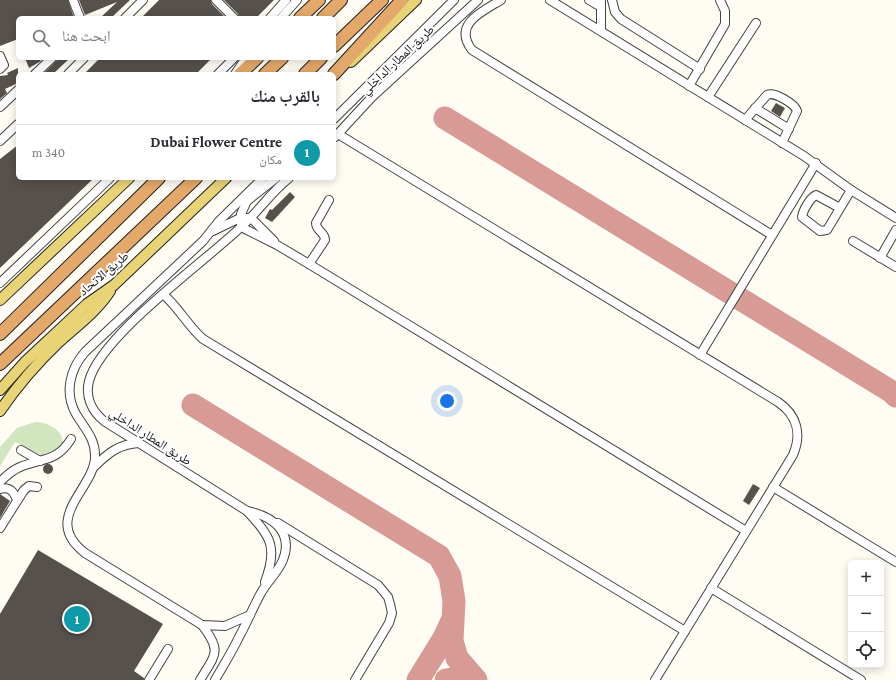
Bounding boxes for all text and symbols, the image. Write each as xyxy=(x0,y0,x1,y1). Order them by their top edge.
search box xyxy=(16,16,336,60)
street label: طريق المطار الداخلي xyxy=(358,22,439,100)
icon: search xyxy=(30,27,52,49)
text: ابحث هنا xyxy=(62,28,111,44)
text: بالقرب منك xyxy=(250,87,320,106)
text: Dubai Flower Centre xyxy=(150,134,282,150)
text: 340 m xyxy=(32,145,65,160)
text: 1 xyxy=(305,145,309,160)
text: مكان xyxy=(259,152,282,167)
street label: طريق الاتحاد xyxy=(75,248,132,299)
your location xyxy=(437,391,457,411)
street label: طريق المطار الداخلي xyxy=(105,404,195,471)
map controls xyxy=(848,560,884,668)
button: + xyxy=(848,560,884,596)
button: − xyxy=(848,596,884,632)
pin: 1 xyxy=(64,604,90,634)
button: locate xyxy=(848,632,884,668)

